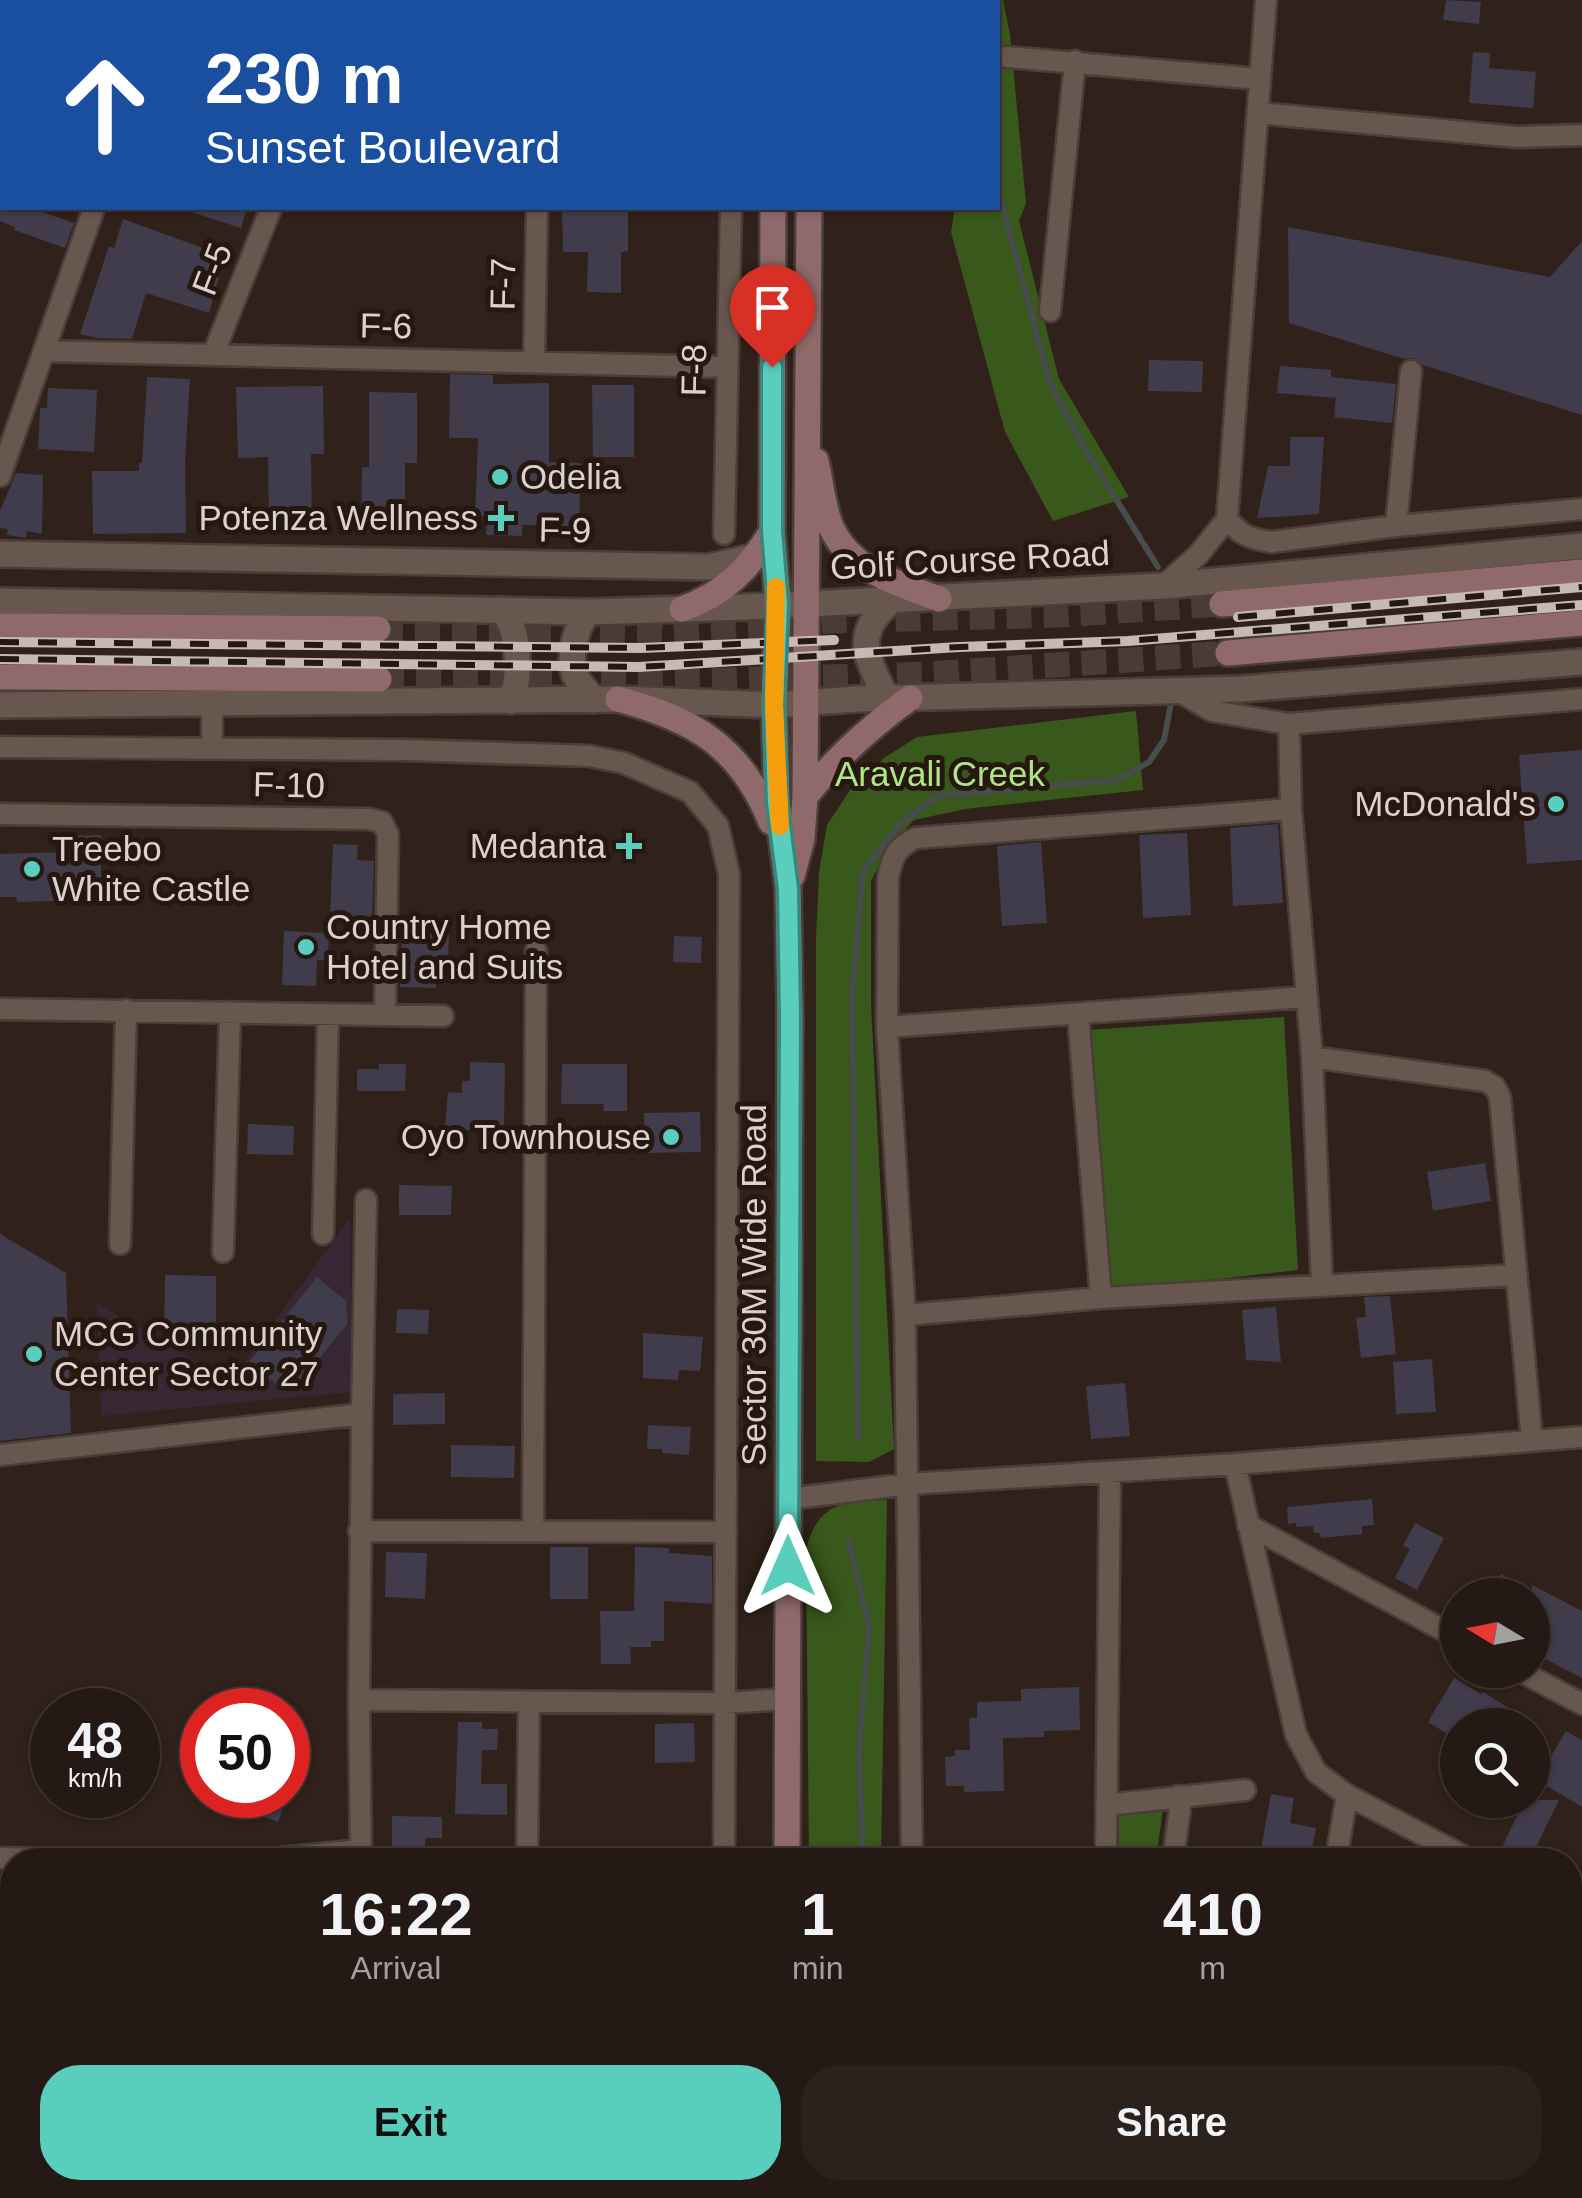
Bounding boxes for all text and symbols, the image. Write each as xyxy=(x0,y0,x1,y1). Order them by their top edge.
icon: ahead xyxy=(40,40,170,170)
text: 230 m xyxy=(205,40,403,118)
text: Sunset Boulevard xyxy=(205,122,560,173)
street label: F-5 xyxy=(184,237,239,300)
street label: F-7 xyxy=(483,257,522,311)
pin xyxy=(730,265,815,368)
icon: arrive xyxy=(745,280,800,335)
street label: F-6 xyxy=(359,306,413,345)
street label: F-8 xyxy=(674,343,713,397)
place label: Odelia xyxy=(520,457,622,496)
marker: Odelia xyxy=(489,466,511,488)
place label: Potenza Wellness xyxy=(198,498,478,537)
marker: Potenza Wellness xyxy=(488,505,514,531)
street label: F-9 xyxy=(538,510,592,549)
street label: Golf Course Road xyxy=(829,533,1111,586)
park label: Aravali Creek xyxy=(835,754,1046,793)
street label: F-10 xyxy=(253,764,325,805)
place label: McDonald's xyxy=(1354,784,1536,823)
marker: McDonald's xyxy=(1545,793,1567,815)
place label: Medanta xyxy=(470,826,607,865)
place label: Treebo White Castle xyxy=(52,829,250,908)
marker: Medanta xyxy=(616,833,642,859)
marker: Treebo White Castle xyxy=(21,858,43,880)
place label: Country Home Hotel and Suits xyxy=(326,907,563,986)
marker: Country Home Hotel and Suits xyxy=(295,936,317,958)
street label: Sector 30M Wide Road xyxy=(734,1104,773,1466)
place label: Oyo Townhouse xyxy=(401,1117,651,1156)
marker: Oyo Townhouse xyxy=(660,1126,682,1148)
place label: MCG Community Center Sector 27 xyxy=(54,1314,323,1393)
marker: MCG Community Center Sector 27 xyxy=(23,1343,45,1365)
position arrow xyxy=(736,1514,840,1618)
north arrow xyxy=(1440,1578,1550,1688)
map controls xyxy=(1440,1578,1550,1818)
speed limit sign: 50 xyxy=(180,1688,310,1818)
button: search xyxy=(1440,1708,1550,1818)
text: 48 xyxy=(67,1713,123,1769)
text: km/h xyxy=(68,1764,122,1792)
text: 16:22 xyxy=(319,1881,473,1948)
text: 1 xyxy=(801,1881,834,1948)
text: 410 xyxy=(1163,1881,1263,1948)
text: Arrival xyxy=(351,1950,441,1986)
text: min xyxy=(792,1950,843,1986)
text: m xyxy=(1199,1950,1226,1986)
button: Exit xyxy=(40,2065,781,2180)
button: Share xyxy=(801,2065,1542,2180)

